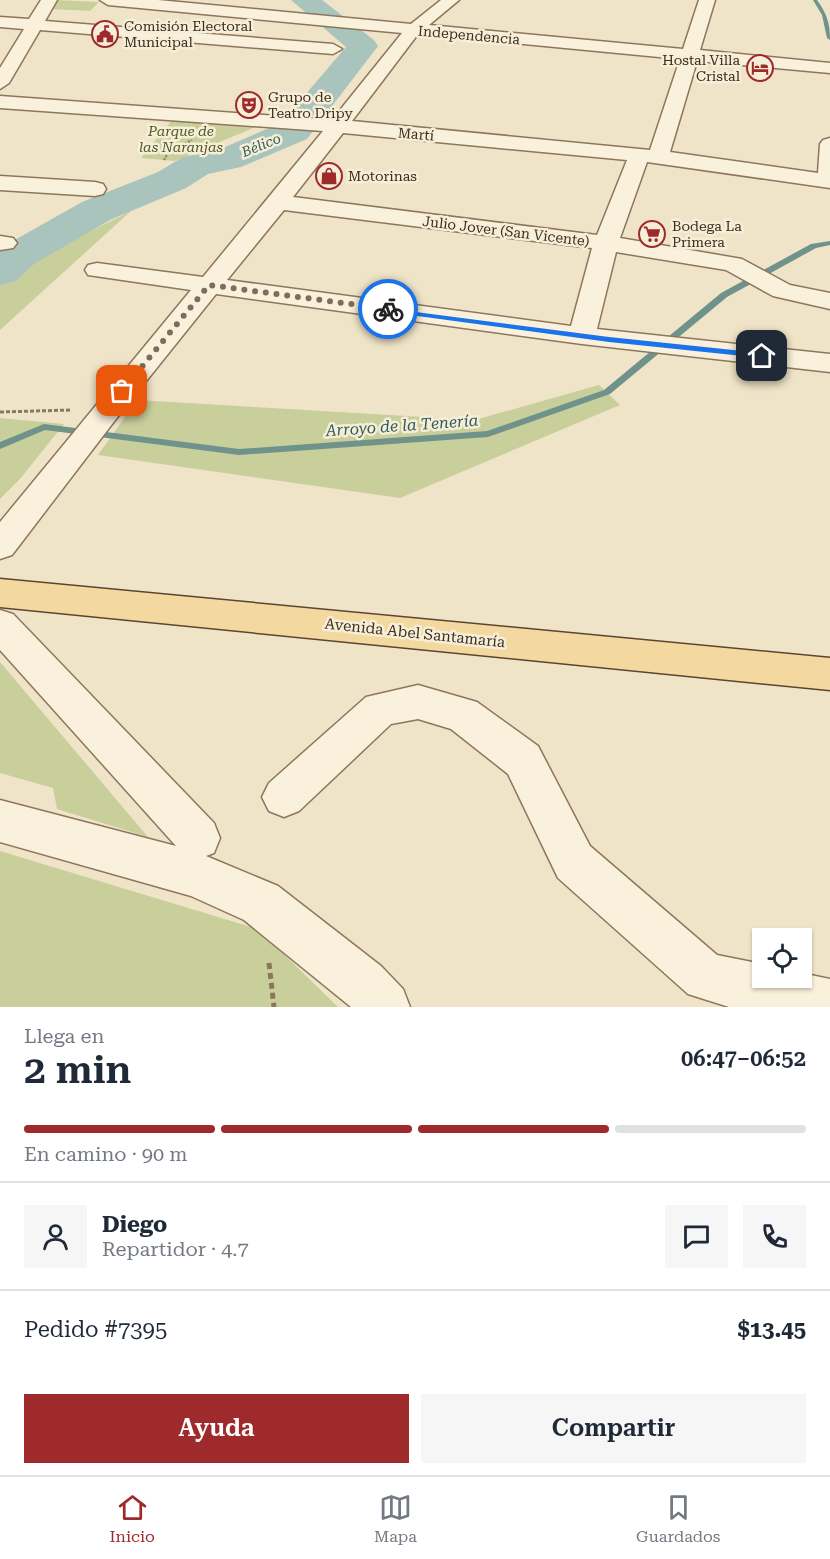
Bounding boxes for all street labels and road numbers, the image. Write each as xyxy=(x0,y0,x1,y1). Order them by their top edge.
street label: Independencia xyxy=(417,23,521,47)
street label: Martí xyxy=(397,124,435,144)
street label: Julio Jover (San Vicente) xyxy=(422,213,590,249)
street label: Avenida Abel Santamaría xyxy=(324,615,506,651)

